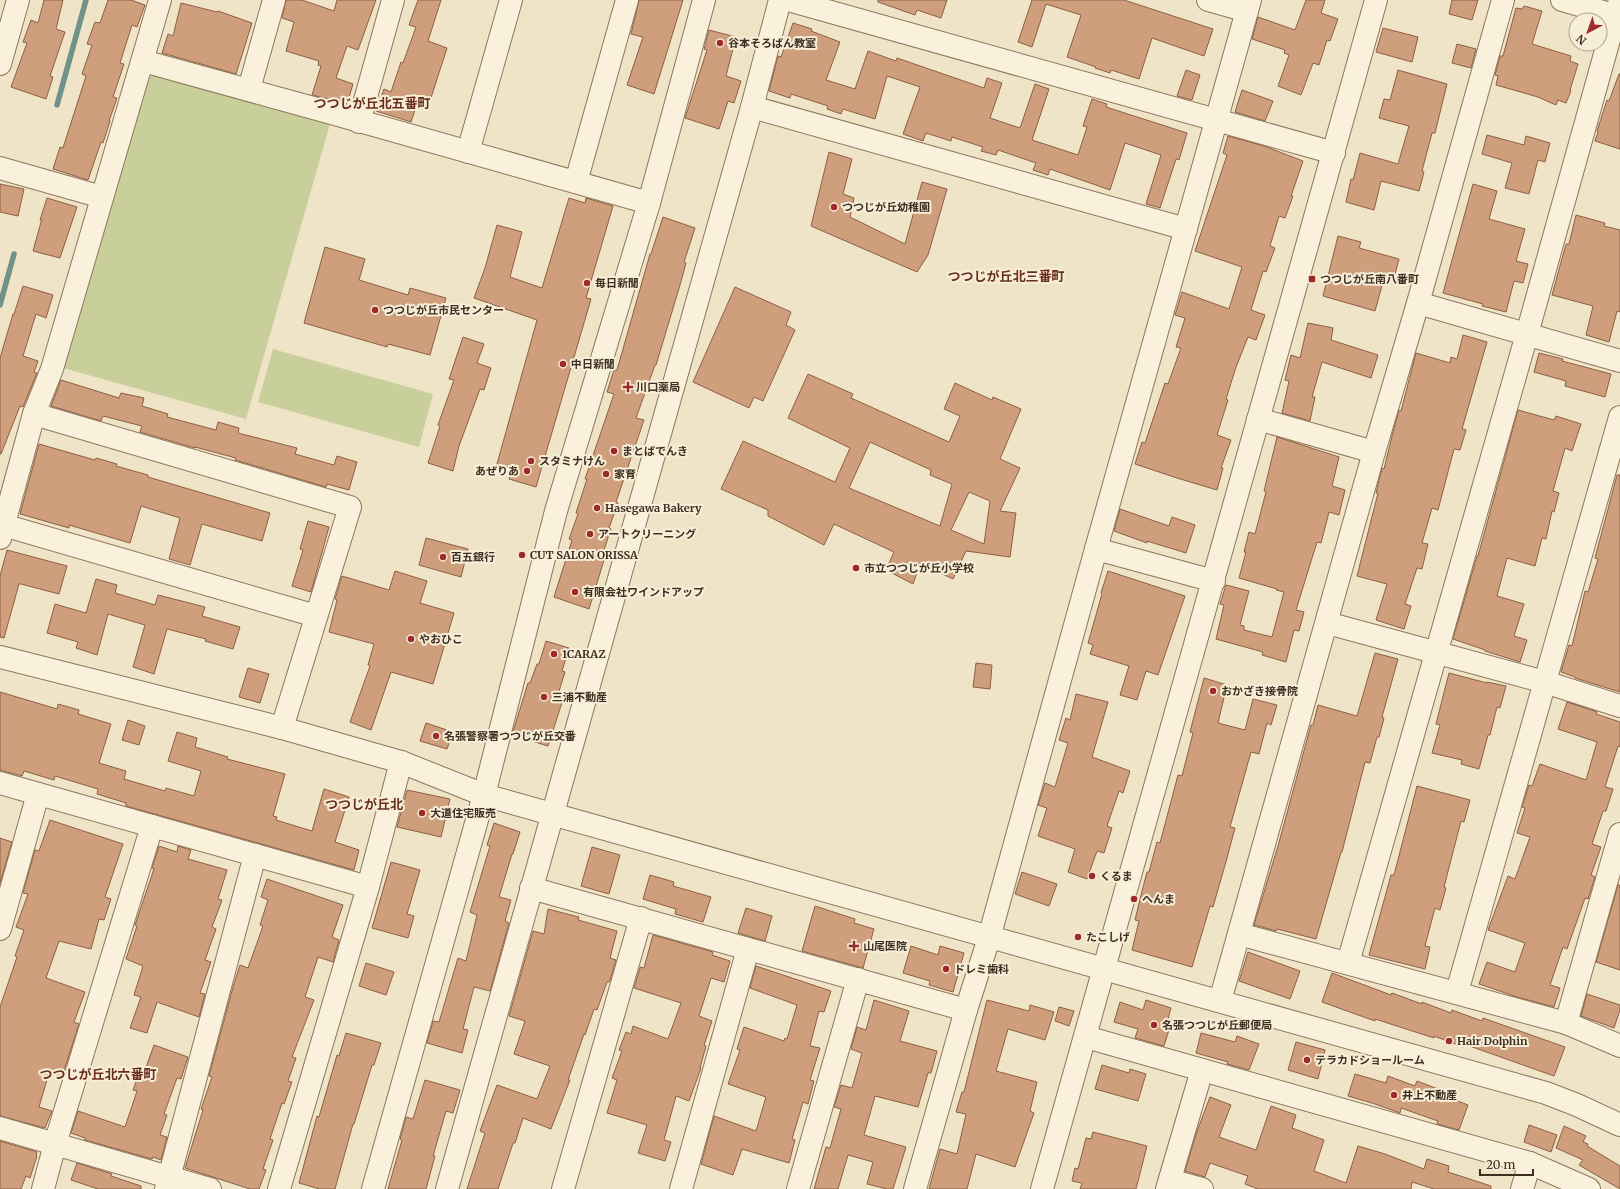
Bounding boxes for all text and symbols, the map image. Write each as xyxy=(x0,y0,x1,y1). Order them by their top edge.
north arrow xyxy=(1568,12,1608,52)
text: N xyxy=(1573,31,1589,48)
place label: 谷本そろばん教室 xyxy=(728,36,816,50)
marker: 谷本そろばん教室 xyxy=(715,38,725,48)
district label: つつじが丘北五番町 xyxy=(313,95,431,112)
place label: つつじが丘幼稚園 xyxy=(842,200,930,214)
marker: つつじが丘幼稚園 xyxy=(829,202,839,212)
district label: つつじが丘北三番町 xyxy=(947,268,1065,285)
place label: つつじが丘南八番町 xyxy=(1320,272,1419,286)
marker: つつじが丘南八番町 xyxy=(1307,274,1317,284)
place label: 毎日新聞 xyxy=(595,276,639,290)
marker: 毎日新聞 xyxy=(582,278,592,288)
place label: つつじが丘市民センター xyxy=(383,303,504,317)
marker: つつじが丘市民センター xyxy=(370,305,380,315)
place label: 中日新聞 xyxy=(571,357,615,371)
marker: 中日新聞 xyxy=(558,359,568,369)
place label: 川口薬局 xyxy=(636,380,680,394)
marker: 川口薬局 xyxy=(623,382,633,392)
place label: まとばでんき xyxy=(622,444,688,458)
marker: まとばでんき xyxy=(609,446,619,456)
place label: スタミナけん xyxy=(539,454,605,468)
marker: スタミナけん xyxy=(526,456,536,466)
place label: あぜりあ xyxy=(475,464,519,478)
marker: あぜりあ xyxy=(522,466,532,476)
place label: 家育 xyxy=(614,467,636,481)
marker: 家育 xyxy=(601,469,611,479)
place label: Hasegawa Bakery xyxy=(605,501,702,515)
marker: Hasegawa Bakery xyxy=(592,503,602,513)
place label: アートクリーニング xyxy=(598,527,696,541)
marker: アートクリーニング xyxy=(585,529,595,539)
place label: CUT SALON ORISSA xyxy=(530,548,638,562)
place label: 百五銀行 xyxy=(451,550,495,564)
marker: CUT SALON ORISSA xyxy=(517,550,527,560)
marker: 百五銀行 xyxy=(438,552,448,562)
place label: 市立つつじが丘小学校 xyxy=(864,561,974,575)
marker: 市立つつじが丘小学校 xyxy=(851,563,861,573)
place label: 有限会社ワインドアップ xyxy=(583,585,704,599)
marker: 有限会社ワインドアップ xyxy=(570,587,580,597)
place label: やおひこ xyxy=(419,632,463,646)
marker: やおひこ xyxy=(406,634,416,644)
place label: 1CARAZ xyxy=(562,647,606,661)
marker: 1CARAZ xyxy=(549,649,559,659)
place label: おかざき接骨院 xyxy=(1221,684,1298,698)
marker: おかざき接骨院 xyxy=(1208,686,1218,696)
place label: 三浦不動産 xyxy=(552,690,607,704)
marker: 三浦不動産 xyxy=(539,692,549,702)
place label: 名張警察署つつじが丘交番 xyxy=(444,729,576,743)
marker: 名張警察署つつじが丘交番 xyxy=(431,731,441,741)
district label: つつじが丘北 xyxy=(325,796,403,813)
place label: 大道住宅販売 xyxy=(430,806,496,820)
marker: 大道住宅販売 xyxy=(417,808,427,818)
place label: くるま xyxy=(1100,869,1133,883)
marker: くるま xyxy=(1087,871,1097,881)
place label: へんま xyxy=(1142,892,1175,906)
marker: へんま xyxy=(1129,894,1139,904)
place label: たこしげ xyxy=(1086,930,1130,944)
marker: たこしげ xyxy=(1073,932,1083,942)
place label: 山尾医院 xyxy=(863,939,907,953)
marker: 山尾医院 xyxy=(848,940,860,952)
place label: ドレミ歯科 xyxy=(954,962,1009,976)
marker: ドレミ歯科 xyxy=(941,964,951,974)
place label: 名張つつじが丘郵便局 xyxy=(1162,1018,1272,1032)
marker: 名張つつじが丘郵便局 xyxy=(1149,1020,1159,1030)
place label: Hair Dolphin xyxy=(1457,1034,1528,1048)
marker: Hair Dolphin xyxy=(1444,1036,1454,1046)
place label: テラカドショールーム xyxy=(1315,1053,1425,1067)
marker: テラカドショールーム xyxy=(1302,1055,1312,1065)
district label: つつじが丘北六番町 xyxy=(39,1066,157,1083)
place label: 井上不動産 xyxy=(1402,1088,1457,1102)
marker: 井上不動産 xyxy=(1389,1090,1399,1100)
scale bar xyxy=(1480,1151,1533,1177)
text: 20 m xyxy=(1486,1157,1515,1172)

